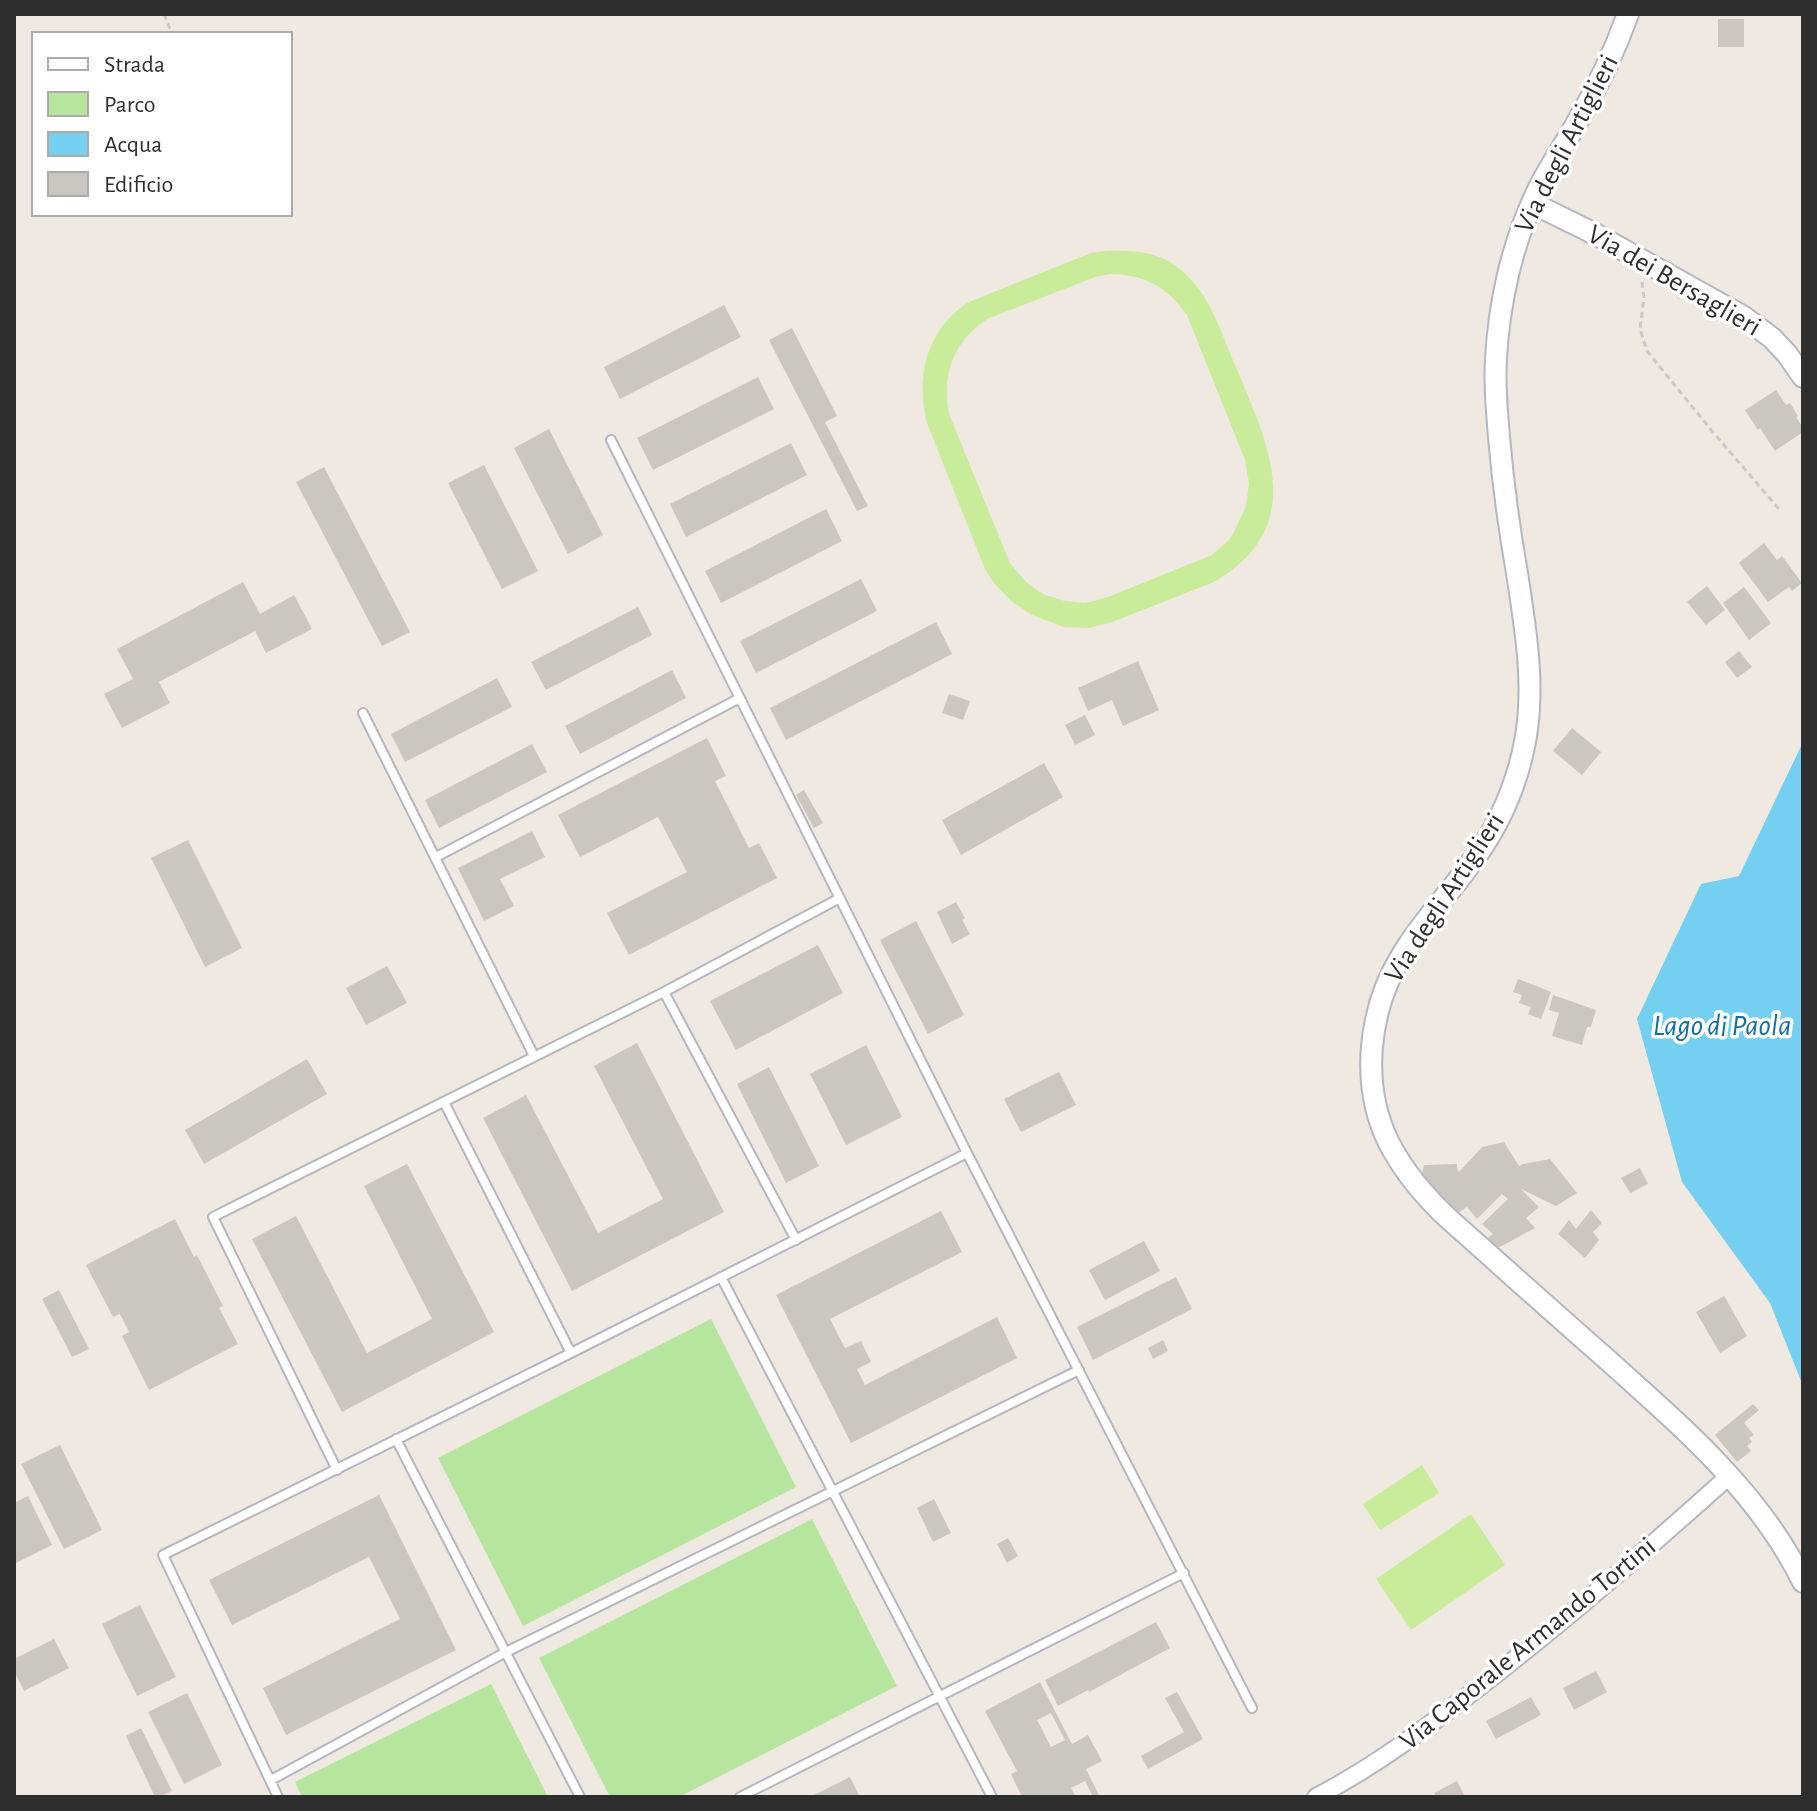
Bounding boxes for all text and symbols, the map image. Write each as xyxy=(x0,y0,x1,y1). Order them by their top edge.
legend xyxy=(32,32,292,216)
street label: Via degli Artiglieri xyxy=(1510,50,1624,238)
text: Strada xyxy=(104,53,165,77)
text: Parco xyxy=(104,93,155,117)
text: Acqua xyxy=(104,133,162,157)
text: Edificio xyxy=(104,173,173,197)
street label: Via dei Bersaglieri xyxy=(1583,220,1765,342)
street label: Via degli Artiglieri xyxy=(1380,808,1510,988)
water label: Lago di Paola xyxy=(1653,1011,1791,1041)
street label: Via Caporale Armando Tortini xyxy=(1395,1532,1661,1756)

